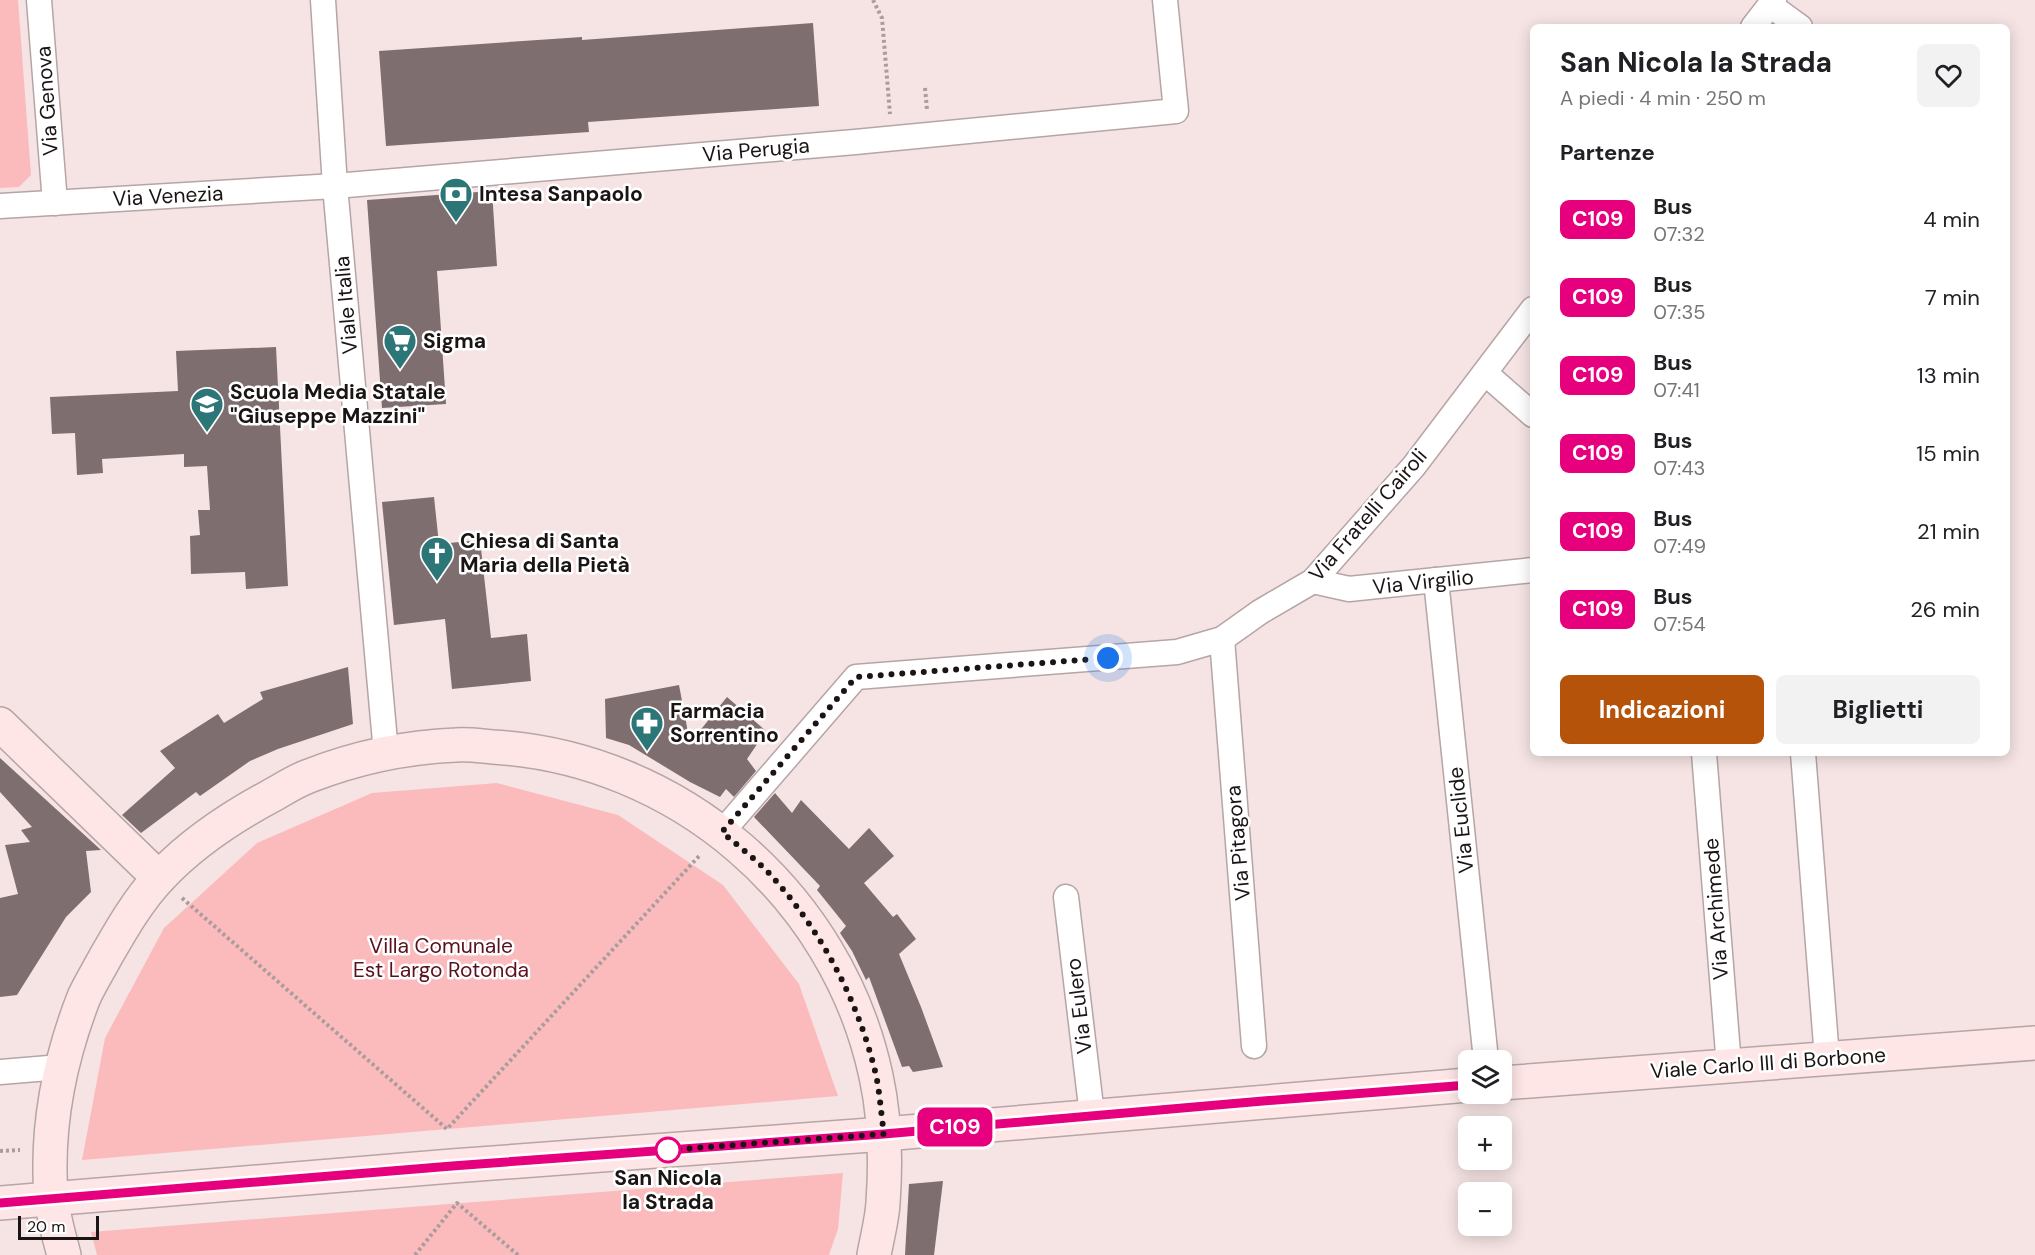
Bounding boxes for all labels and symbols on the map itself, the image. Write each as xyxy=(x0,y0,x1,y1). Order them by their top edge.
street label: Via Genova xyxy=(29,45,65,157)
street label: Via Perugia xyxy=(701,131,811,169)
bank icon: Intesa Sanpaolo xyxy=(438,176,474,223)
street label: Via Venezia xyxy=(112,179,224,213)
place label: Intesa Sanpaolo xyxy=(479,180,643,208)
street label: Viale Italia xyxy=(328,255,364,355)
supermarket icon: Sigma xyxy=(382,323,418,370)
place label: Sigma xyxy=(423,327,486,355)
place label: Scuola Media Statale "Giuseppe Mazzini" xyxy=(230,378,446,430)
school or university icon: Scuola Media Statale "Giuseppe Mazzini" xyxy=(189,386,225,433)
street label: Via Fratelli Cairoli xyxy=(1303,443,1433,587)
place label: Chiesa di Santa Maria della Pietà xyxy=(460,527,630,579)
church icon: Chiesa di Santa Maria della Pietà xyxy=(419,535,455,582)
street label: Via Virgilio xyxy=(1371,563,1475,601)
your location xyxy=(1093,643,1123,673)
place label: Farmacia Sorrentino xyxy=(670,697,779,749)
pharmacy icon: Farmacia Sorrentino xyxy=(629,705,665,752)
street label: Via Euclide xyxy=(1441,765,1481,875)
street label: Via Pitagora xyxy=(1219,784,1257,902)
street label: Via Archimede xyxy=(1697,837,1735,981)
park label: Villa Comunale Est Largo Rotonda xyxy=(353,932,529,984)
street label: Via Eulero xyxy=(1059,956,1099,1056)
street label: Viale Carlo III di Borbone xyxy=(1649,1041,1887,1085)
line badge: C109 xyxy=(913,1108,997,1146)
marker: San Nicola la Strada xyxy=(655,1137,681,1163)
place label: San Nicola la Strada xyxy=(614,1164,722,1216)
scale bar xyxy=(18,1213,99,1240)

